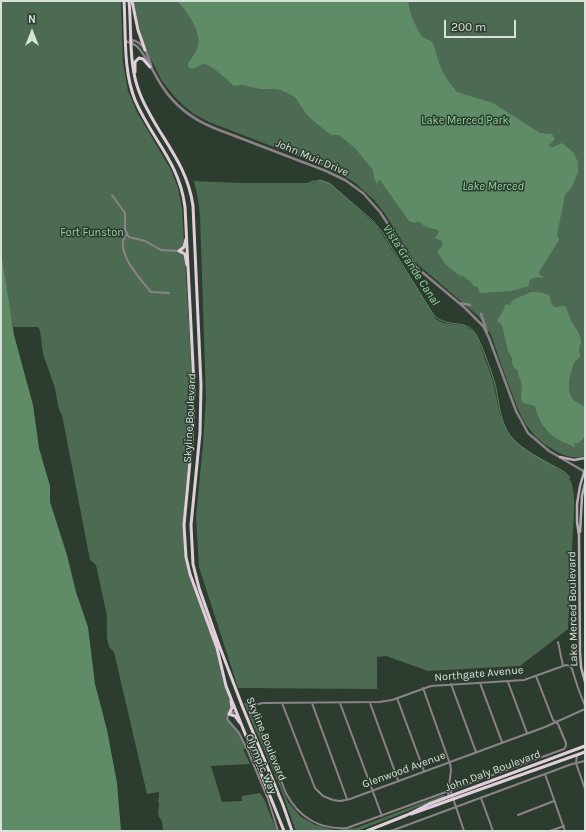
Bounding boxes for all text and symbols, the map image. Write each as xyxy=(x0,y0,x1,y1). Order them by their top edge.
north arrow xyxy=(12,12,52,52)
scale bar xyxy=(446,12,518,38)
text: N xyxy=(28,13,36,26)
text: 200 m xyxy=(451,20,486,34)
park label: Lake Merced Park xyxy=(421,114,509,128)
street label: John Muir Drive xyxy=(274,137,350,179)
water label: Lake Merced xyxy=(462,180,524,194)
water label: Vista Grande Canal xyxy=(379,222,443,308)
park label: Fort Funston xyxy=(60,226,124,240)
street label: Skyline Boulevard xyxy=(181,373,199,463)
street label: Lake Merced Boulevard xyxy=(565,551,581,667)
street label: Northgate Avenue xyxy=(434,664,524,684)
street label: Skyline Boulevard xyxy=(243,695,289,783)
street label: Olympic Way xyxy=(242,732,280,796)
street label: John Daly Boulevard xyxy=(443,748,543,794)
street label: Glenwood Avenue xyxy=(361,749,447,791)

